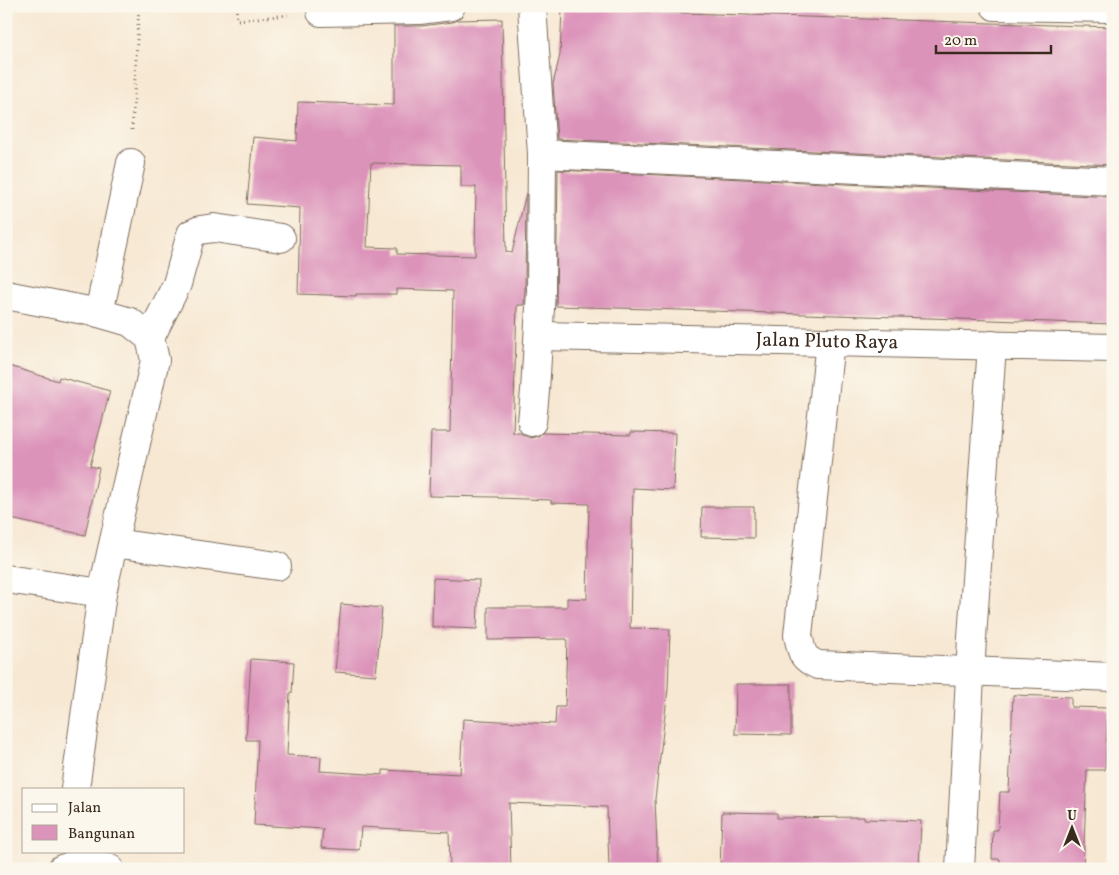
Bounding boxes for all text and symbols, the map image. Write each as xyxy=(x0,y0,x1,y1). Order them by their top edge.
scale bar xyxy=(936,22,1052,54)
text: 20 m xyxy=(944,31,977,52)
street label: Jalan Pluto Raya xyxy=(755,327,899,358)
legend xyxy=(22,788,185,852)
text: Jalan xyxy=(68,798,101,819)
north arrow xyxy=(1046,802,1096,852)
text: U xyxy=(1067,807,1077,826)
text: Bangunan xyxy=(68,824,135,845)

